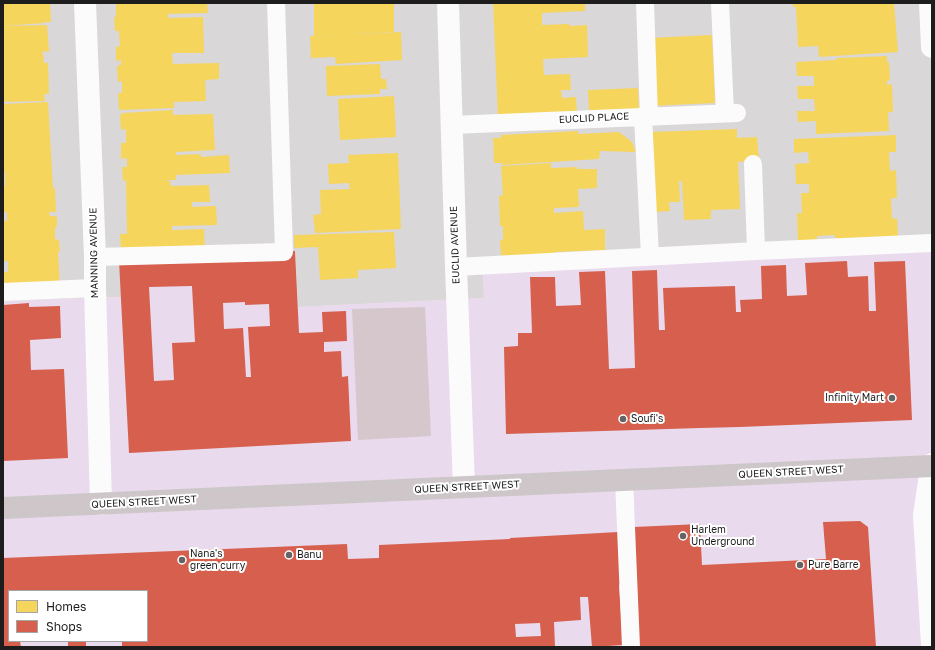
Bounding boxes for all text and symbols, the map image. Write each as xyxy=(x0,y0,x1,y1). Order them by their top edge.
street label: EUCLID PLACE xyxy=(558,110,630,126)
street label: EUCLID AVENUE xyxy=(448,206,462,284)
street label: MANNING AVENUE xyxy=(87,208,101,298)
place label: Infinity Mart xyxy=(825,392,884,404)
marker: Infinity Mart xyxy=(887,393,897,403)
place label: Soufi's xyxy=(631,413,663,425)
marker: Soufi's xyxy=(618,414,628,424)
street label: QUEEN STREET WEST xyxy=(738,463,844,481)
street label: QUEEN STREET WEST xyxy=(414,478,520,496)
street label: QUEEN STREET WEST xyxy=(91,493,197,511)
place label: Harlem Underground xyxy=(691,524,754,548)
marker: Harlem Underground xyxy=(678,531,688,541)
place label: Nana's green curry xyxy=(190,548,245,572)
place label: Banu xyxy=(297,549,322,561)
marker: Banu xyxy=(284,550,294,560)
marker: Nana's green curry xyxy=(177,555,187,565)
place label: Pure Barre xyxy=(808,559,859,571)
marker: Pure Barre xyxy=(795,560,805,570)
legend xyxy=(8,590,148,642)
text: Homes xyxy=(46,599,86,614)
text: Shops xyxy=(46,619,82,634)

